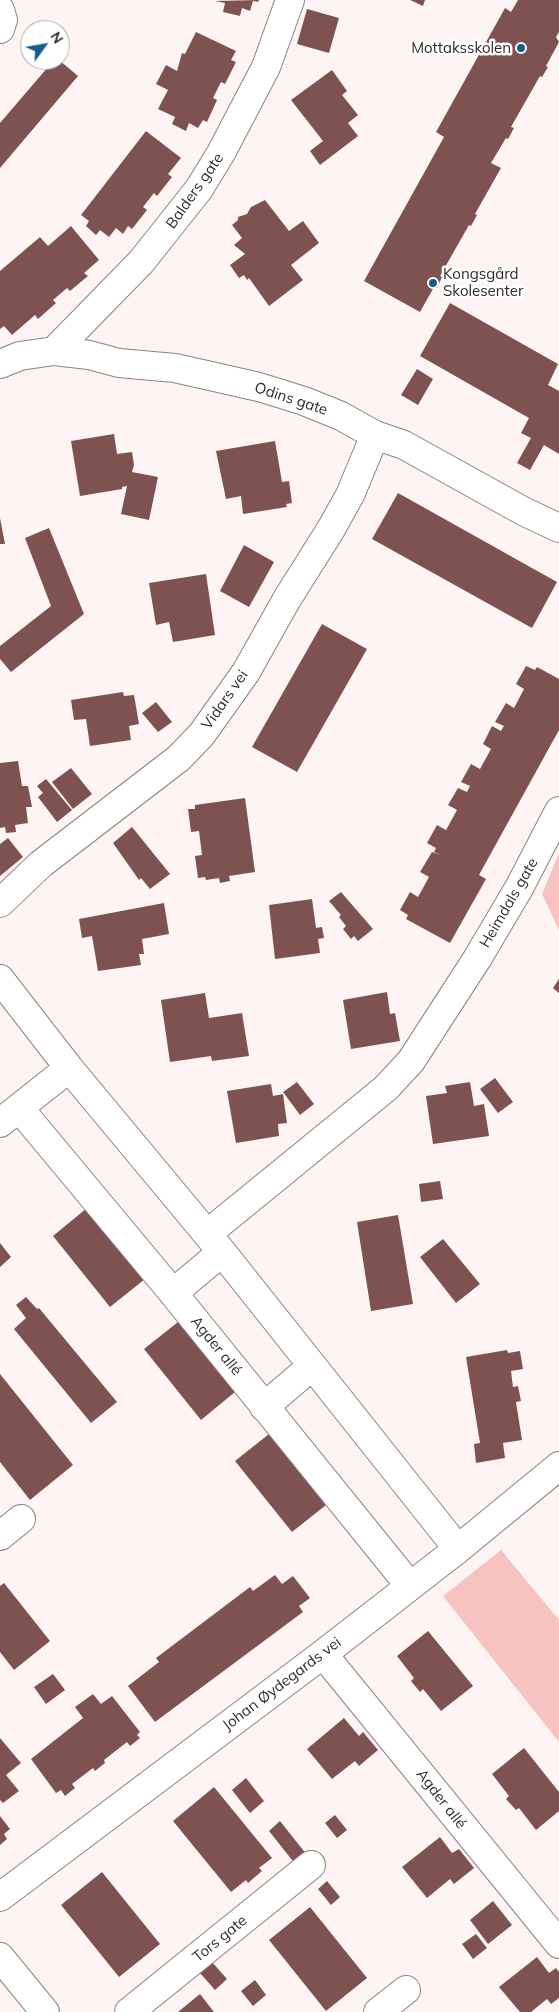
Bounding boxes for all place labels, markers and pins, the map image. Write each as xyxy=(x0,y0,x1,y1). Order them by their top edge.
place label: Mottaksskolen xyxy=(411,39,511,57)
marker: Mottaksskolen xyxy=(515,42,527,54)
place label: Kongsgård Skolesenter xyxy=(443,265,523,300)
marker: Kongsgård Skolesenter xyxy=(427,277,439,289)

